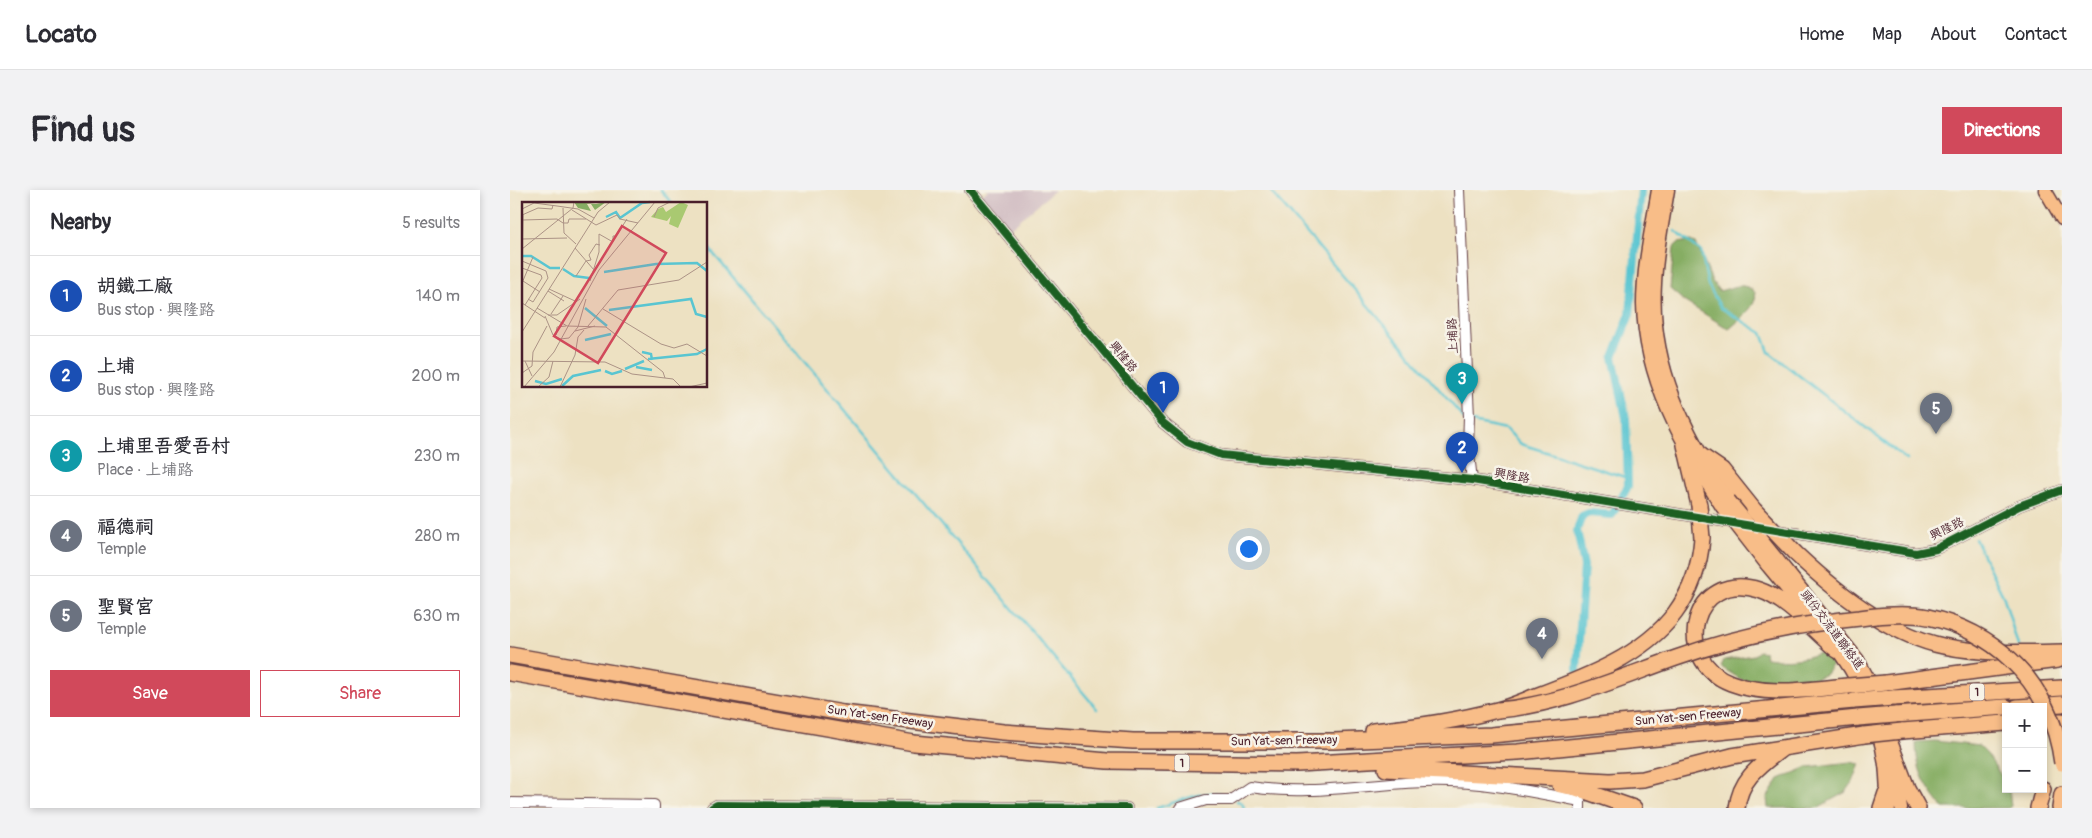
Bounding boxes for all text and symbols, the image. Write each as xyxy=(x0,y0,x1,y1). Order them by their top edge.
text: Locato xyxy=(25,20,97,49)
text: Home xyxy=(1799,23,1844,46)
text: Map xyxy=(1872,23,1902,46)
text: About xyxy=(1930,23,1976,46)
text: Contact xyxy=(2004,23,2067,46)
button: Directions xyxy=(1942,107,2062,154)
text: Find us xyxy=(30,108,135,152)
inset map xyxy=(522,202,708,388)
text: Nearby xyxy=(50,209,111,236)
text: 5 results xyxy=(402,213,460,233)
text: 胡鐵工廠 xyxy=(97,274,173,298)
text: 1 xyxy=(63,286,69,306)
text: 140 m xyxy=(416,286,460,306)
text: Bus stop · 興隆路 xyxy=(97,300,215,320)
street label: 上埔路 xyxy=(1445,318,1461,354)
street label: 興隆路 xyxy=(1106,338,1140,376)
text: 上埔 xyxy=(97,354,135,378)
pin: 3 xyxy=(1446,363,1478,404)
text: 2 xyxy=(62,366,70,386)
text: 200 m xyxy=(412,366,460,386)
pin: 1 xyxy=(1147,372,1179,413)
text: Bus stop · 興隆路 xyxy=(97,380,215,400)
pin: 5 xyxy=(1920,393,1952,434)
pin: 2 xyxy=(1446,432,1478,473)
text: 上埔里吾愛吾村 xyxy=(97,434,230,458)
text: 3 xyxy=(62,446,70,466)
text: 230 m xyxy=(414,446,460,466)
text: Place · 上埔路 xyxy=(97,460,193,480)
street label: 興隆路 xyxy=(1493,465,1531,487)
street label: 興隆路 xyxy=(1928,514,1966,544)
text: 福德祠 xyxy=(97,515,154,539)
text: 4 xyxy=(61,526,71,546)
text: 280 m xyxy=(414,526,460,546)
your location xyxy=(1236,536,1262,562)
text: Temple xyxy=(97,539,146,559)
street label: 頭份交流道聯絡道 xyxy=(1797,587,1867,673)
text: 聖賢宮 xyxy=(97,595,154,619)
text: 5 xyxy=(62,606,70,626)
text: 630 m xyxy=(413,606,460,626)
pin: 4 xyxy=(1526,618,1558,659)
text: Temple xyxy=(97,619,146,639)
button: Save xyxy=(50,670,250,717)
button: Share xyxy=(260,670,460,717)
road number: 1 xyxy=(1970,684,1984,701)
street label: Sun Yat-sen Freeway xyxy=(826,702,934,732)
map controls xyxy=(2002,703,2047,793)
button: + xyxy=(2002,703,2047,748)
street label: Sun Yat-sen Freeway xyxy=(1634,705,1742,729)
street label: Sun Yat-sen Freeway xyxy=(1231,733,1337,749)
button: − xyxy=(2002,748,2047,793)
road number: 1 xyxy=(1174,754,1190,772)

